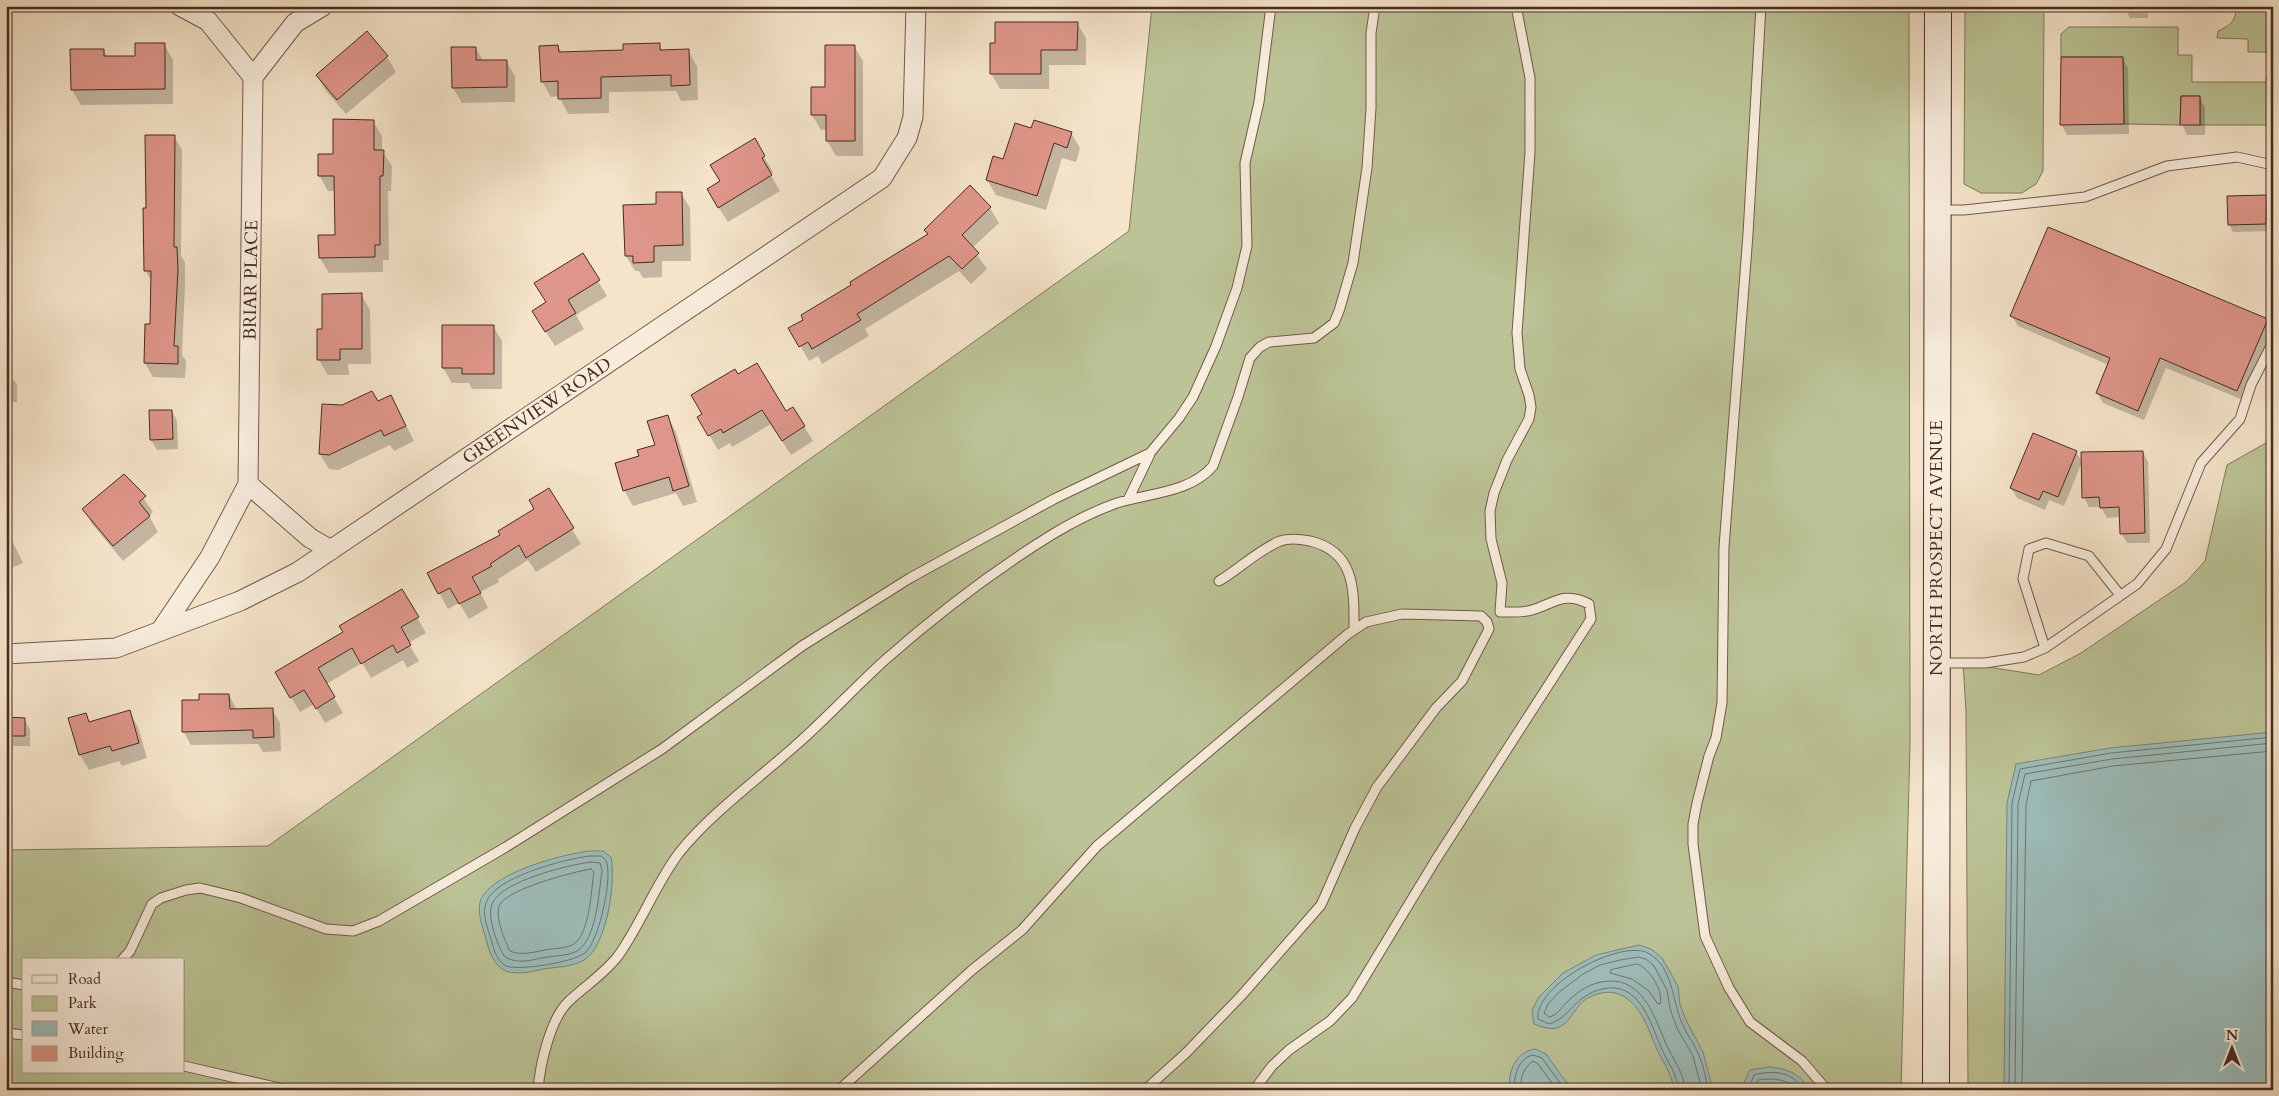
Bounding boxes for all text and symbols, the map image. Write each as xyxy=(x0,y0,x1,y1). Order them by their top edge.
street label: BRIAR PLACE xyxy=(237,220,265,340)
street label: GREENVIEW ROAD xyxy=(457,352,617,470)
street label: NORTH PROSPECT AVENUE xyxy=(1924,420,1949,676)
legend xyxy=(22,958,185,1074)
text: Road xyxy=(68,969,101,989)
text: Park xyxy=(68,993,97,1013)
text: Water xyxy=(67,1019,109,1039)
north arrow xyxy=(2206,1024,2256,1074)
text: N xyxy=(2226,1026,2238,1045)
text: Building xyxy=(68,1043,124,1063)

